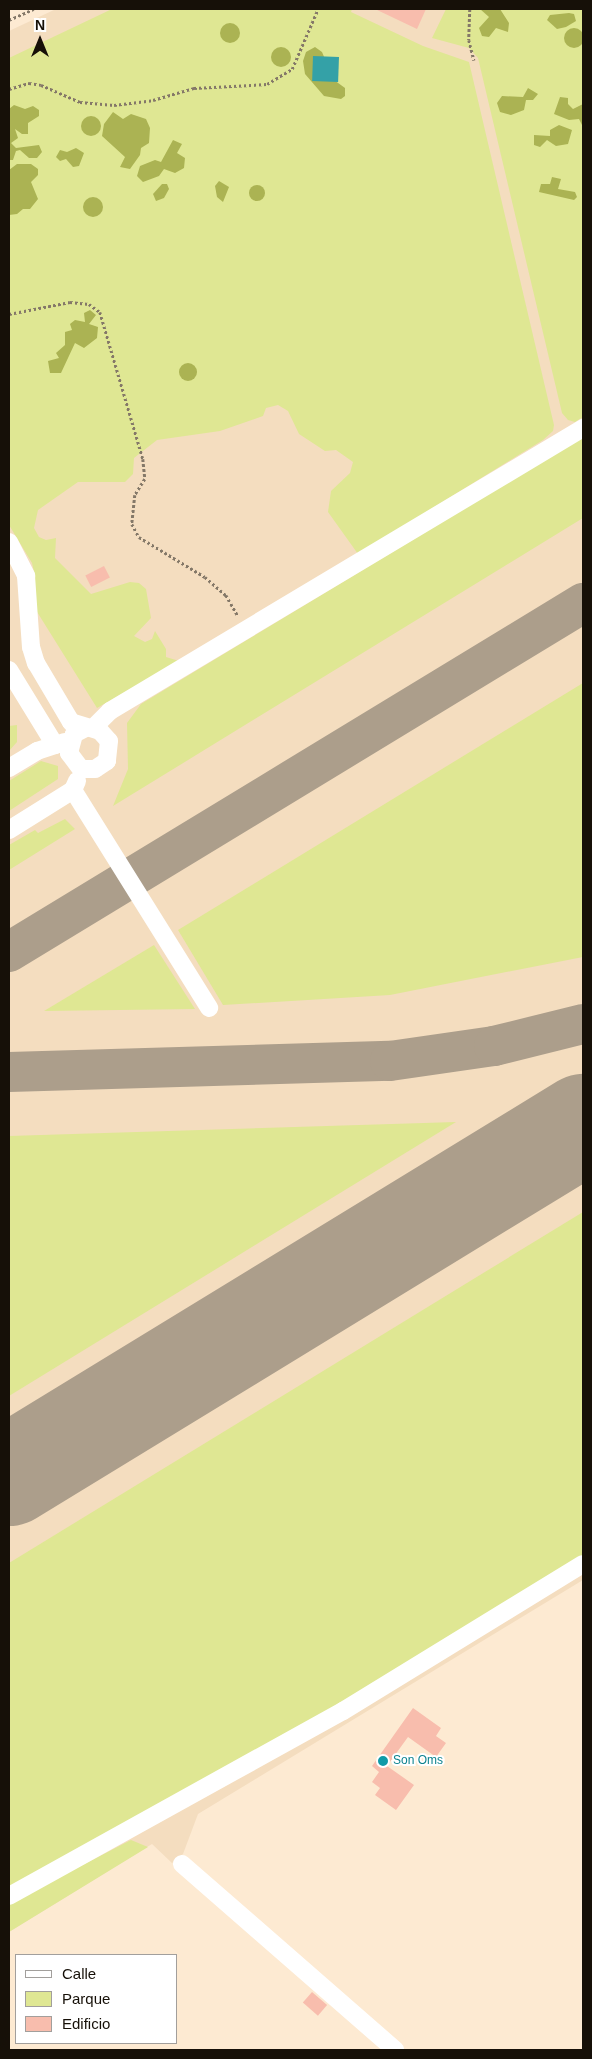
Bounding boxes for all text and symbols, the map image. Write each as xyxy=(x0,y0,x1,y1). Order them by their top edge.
north arrow xyxy=(15,15,65,65)
text: N xyxy=(35,17,45,33)
place label: Son Oms xyxy=(393,1754,443,1768)
marker: Son Oms xyxy=(377,1755,389,1767)
legend xyxy=(15,1954,178,2044)
text: Calle xyxy=(62,1965,96,1982)
text: Parque xyxy=(62,1990,110,2007)
text: Edificio xyxy=(62,2015,110,2032)

